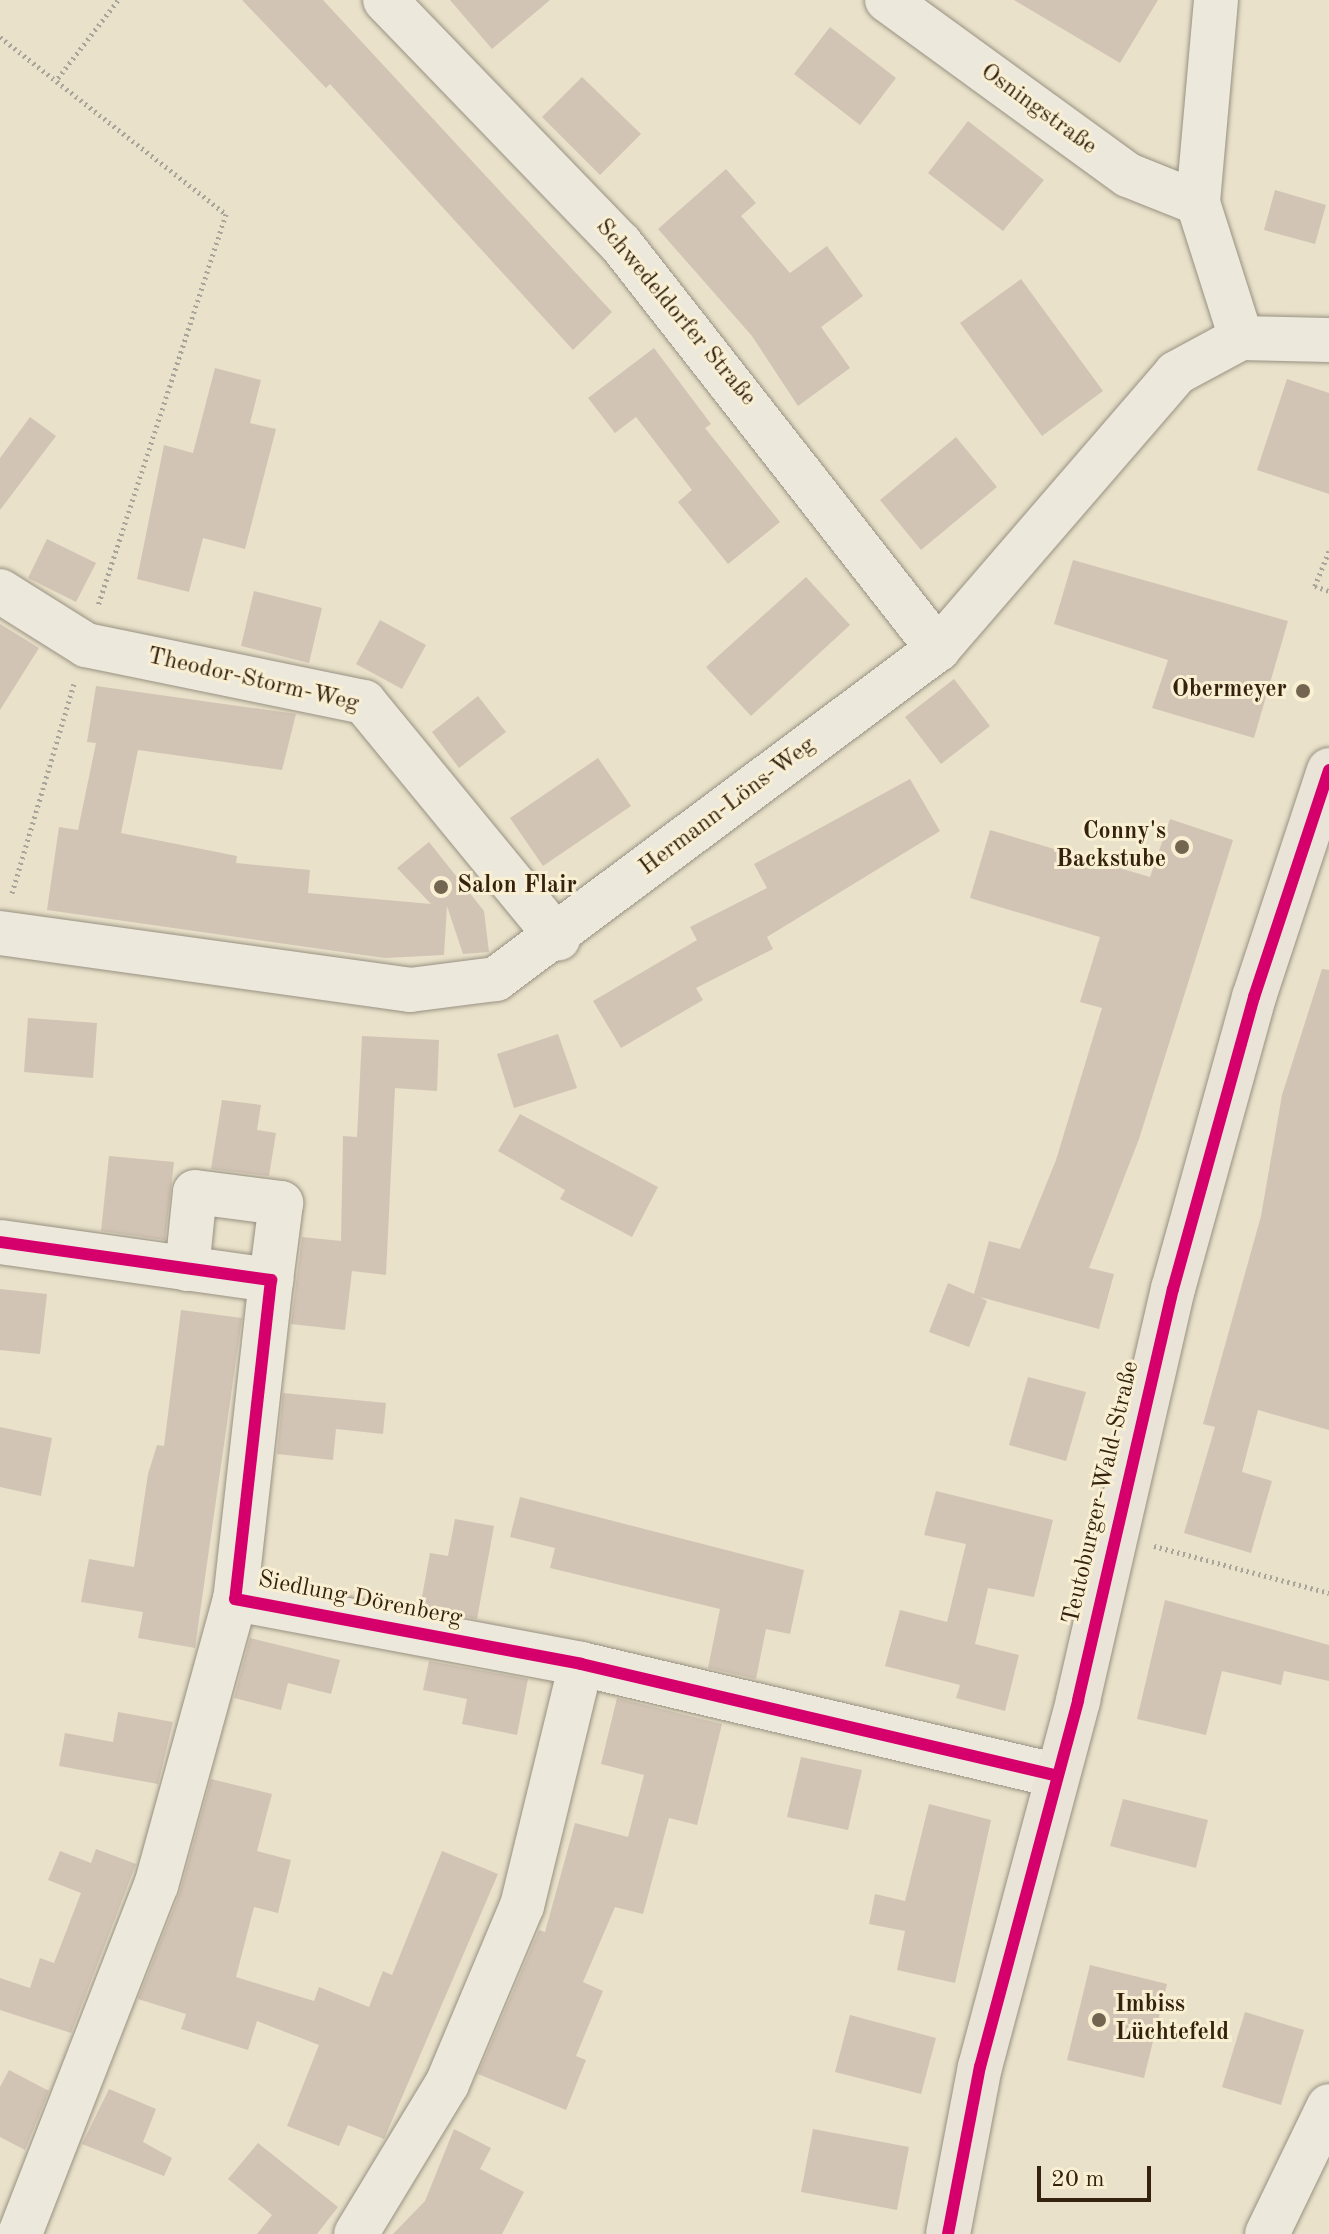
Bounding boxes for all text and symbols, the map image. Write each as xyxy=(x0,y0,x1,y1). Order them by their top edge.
street label: Osningstraße xyxy=(974,58,1102,162)
street label: Schwedeldorfer Straße xyxy=(588,214,762,412)
street label: Theodor-Storm-Weg xyxy=(144,643,362,719)
place label: Obermeyer xyxy=(1172,677,1287,705)
marker: Obermeyer xyxy=(1294,682,1312,700)
street label: Hermann-Löns-Weg xyxy=(634,731,822,883)
place label: Conny's Backstube xyxy=(1056,819,1166,875)
marker: Conny's Backstube xyxy=(1173,838,1191,856)
place label: Salon Flair xyxy=(457,873,577,901)
marker: Salon Flair xyxy=(432,878,450,896)
street label: Teutoburger-Wald-Straße xyxy=(1058,1359,1146,1627)
street label: Siedlung Dörenberg xyxy=(255,1566,465,1634)
place label: Imbiss Lüchtefeld xyxy=(1115,1992,1229,2048)
marker: Imbiss Lüchtefeld xyxy=(1090,2011,1108,2029)
scale bar xyxy=(1041,2150,1155,2200)
text: 20 m xyxy=(1051,2168,1105,2192)

